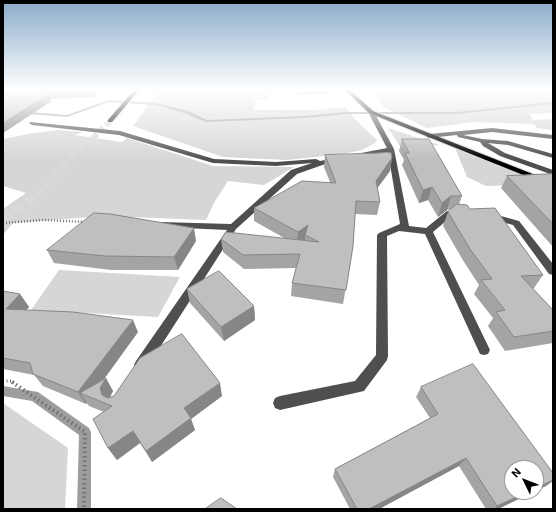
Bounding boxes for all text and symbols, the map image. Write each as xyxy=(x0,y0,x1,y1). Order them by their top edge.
north arrow xyxy=(504,460,544,500)
text: N xyxy=(508,465,523,480)

